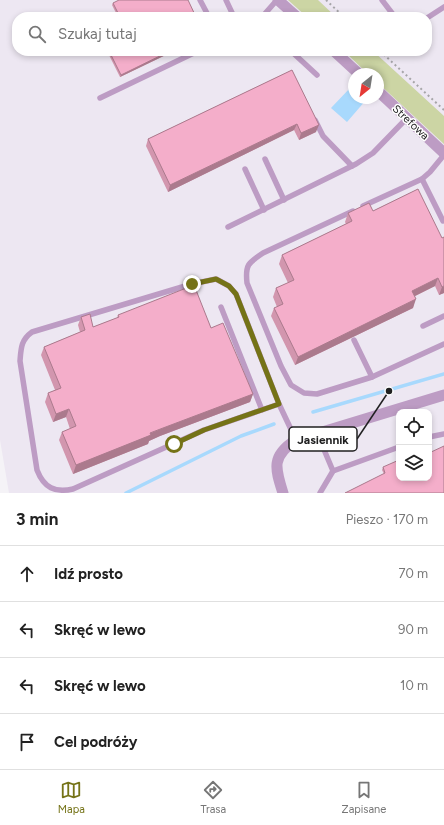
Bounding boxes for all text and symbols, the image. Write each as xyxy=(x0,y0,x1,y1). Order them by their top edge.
search box xyxy=(12,12,432,56)
icon: search xyxy=(26,23,48,45)
text: Szukaj tutaj xyxy=(58,25,137,43)
north arrow xyxy=(348,68,384,104)
street label: Strefowa xyxy=(390,102,432,142)
route end xyxy=(183,275,201,293)
map controls xyxy=(396,409,432,481)
button: locate xyxy=(396,409,432,445)
callout: Jasiennik xyxy=(289,427,357,451)
text: Jasiennik xyxy=(297,433,349,447)
route start xyxy=(165,435,183,453)
button: layers xyxy=(396,445,432,481)
text: 3 min xyxy=(16,509,58,529)
text: Pieszo · 170 m xyxy=(346,512,428,527)
icon: ahead xyxy=(16,563,38,585)
text: Idź prosto xyxy=(54,565,123,583)
text: 70 m xyxy=(398,566,428,581)
icon: left xyxy=(16,619,38,641)
text: Skręć w lewo xyxy=(54,621,146,639)
text: 90 m xyxy=(398,622,428,637)
icon: left xyxy=(16,675,38,697)
text: Skręć w lewo xyxy=(54,677,146,695)
text: 10 m xyxy=(400,678,428,693)
icon: arrive xyxy=(16,731,38,753)
text: Cel podróży xyxy=(54,733,137,751)
tab: Mapa xyxy=(58,779,85,816)
tab: Trasa xyxy=(200,779,226,816)
tab: Zapisane xyxy=(342,779,386,816)

